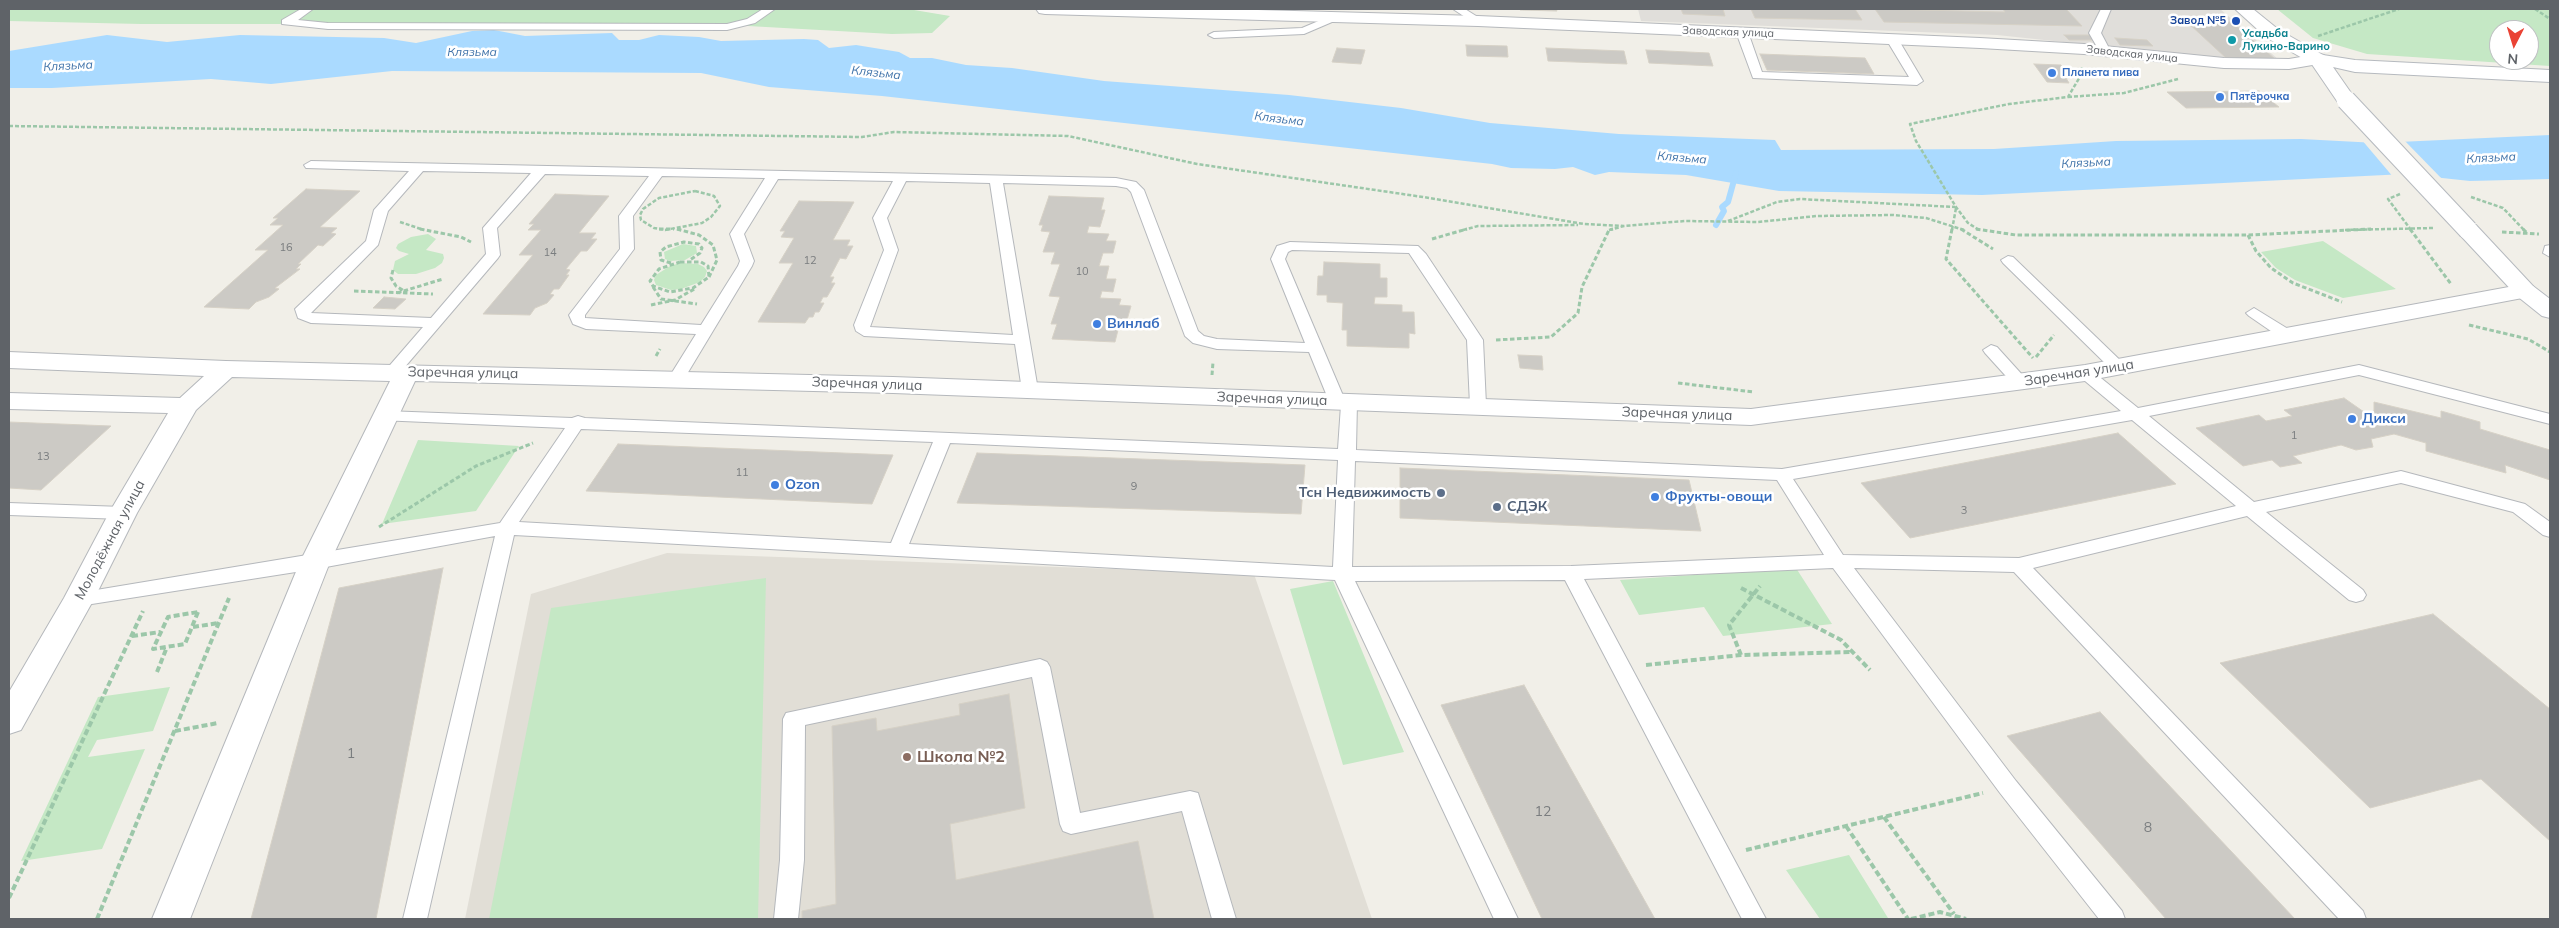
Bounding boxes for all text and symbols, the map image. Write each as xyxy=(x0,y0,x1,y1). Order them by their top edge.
place label: Завод №5 xyxy=(2170,14,2226,28)
marker: Завод №5 xyxy=(2230,15,2242,27)
north arrow xyxy=(2489,20,2539,70)
street label: Заводская улица xyxy=(1682,24,1774,40)
place label: Усадьба Лукино-Варино xyxy=(2242,27,2330,53)
marker: Усадьба Лукино-Варино xyxy=(2226,34,2238,46)
street label: Заводская улица xyxy=(2085,43,2179,65)
water label: Клязьма xyxy=(447,45,497,59)
text: N xyxy=(2507,50,2519,68)
water label: Клязьма xyxy=(43,58,93,74)
water label: Клязьма xyxy=(851,63,901,83)
place label: Планета пива xyxy=(2062,66,2139,80)
marker: Планета пива xyxy=(2046,67,2058,79)
place label: Пятёрочка xyxy=(2230,90,2290,104)
marker: Пятёрочка xyxy=(2214,91,2226,103)
water label: Клязьма xyxy=(1254,109,1304,129)
water label: Клязьма xyxy=(1657,149,1707,167)
water label: Клязьма xyxy=(2466,150,2516,166)
water label: Клязьма xyxy=(2061,155,2111,171)
house number: 16 xyxy=(279,241,293,255)
house number: 14 xyxy=(543,246,557,260)
house number: 12 xyxy=(803,254,817,268)
house number: 10 xyxy=(1075,265,1089,279)
place label: Винлаб xyxy=(1107,316,1160,332)
marker: Винлаб xyxy=(1091,318,1103,330)
street label: Заречная улица xyxy=(2023,356,2135,390)
street label: Заречная улица xyxy=(407,364,519,382)
street label: Заречная улица xyxy=(811,374,923,394)
street label: Заречная улица xyxy=(1216,389,1328,409)
street label: Заречная улица xyxy=(1621,404,1733,424)
place label: Дикси xyxy=(2362,411,2406,427)
marker: Дикси xyxy=(2346,413,2358,425)
house number: 1 xyxy=(2291,429,2297,443)
house number: 13 xyxy=(36,450,50,464)
house number: 11 xyxy=(735,466,749,480)
street label: Молодёжная улица xyxy=(71,477,149,603)
place label: Ozon xyxy=(785,477,820,493)
marker: Ozon xyxy=(769,479,781,491)
house number: 9 xyxy=(1131,480,1137,494)
place label: Тсн Недвижимость xyxy=(1299,485,1431,501)
marker: Тсн Недвижимость xyxy=(1435,487,1447,499)
place label: Фрукты-овощи xyxy=(1665,489,1772,505)
marker: Фрукты-овощи xyxy=(1649,491,1661,503)
place label: СДЭК xyxy=(1507,499,1548,515)
marker: СДЭК xyxy=(1491,501,1503,513)
house number: 3 xyxy=(1961,504,1967,518)
house number: 1 xyxy=(347,746,355,762)
place label: Школа №2 xyxy=(917,747,1005,767)
marker: Школа №2 xyxy=(901,751,913,763)
house number: 12 xyxy=(1535,804,1551,820)
house number: 8 xyxy=(2144,820,2152,836)

